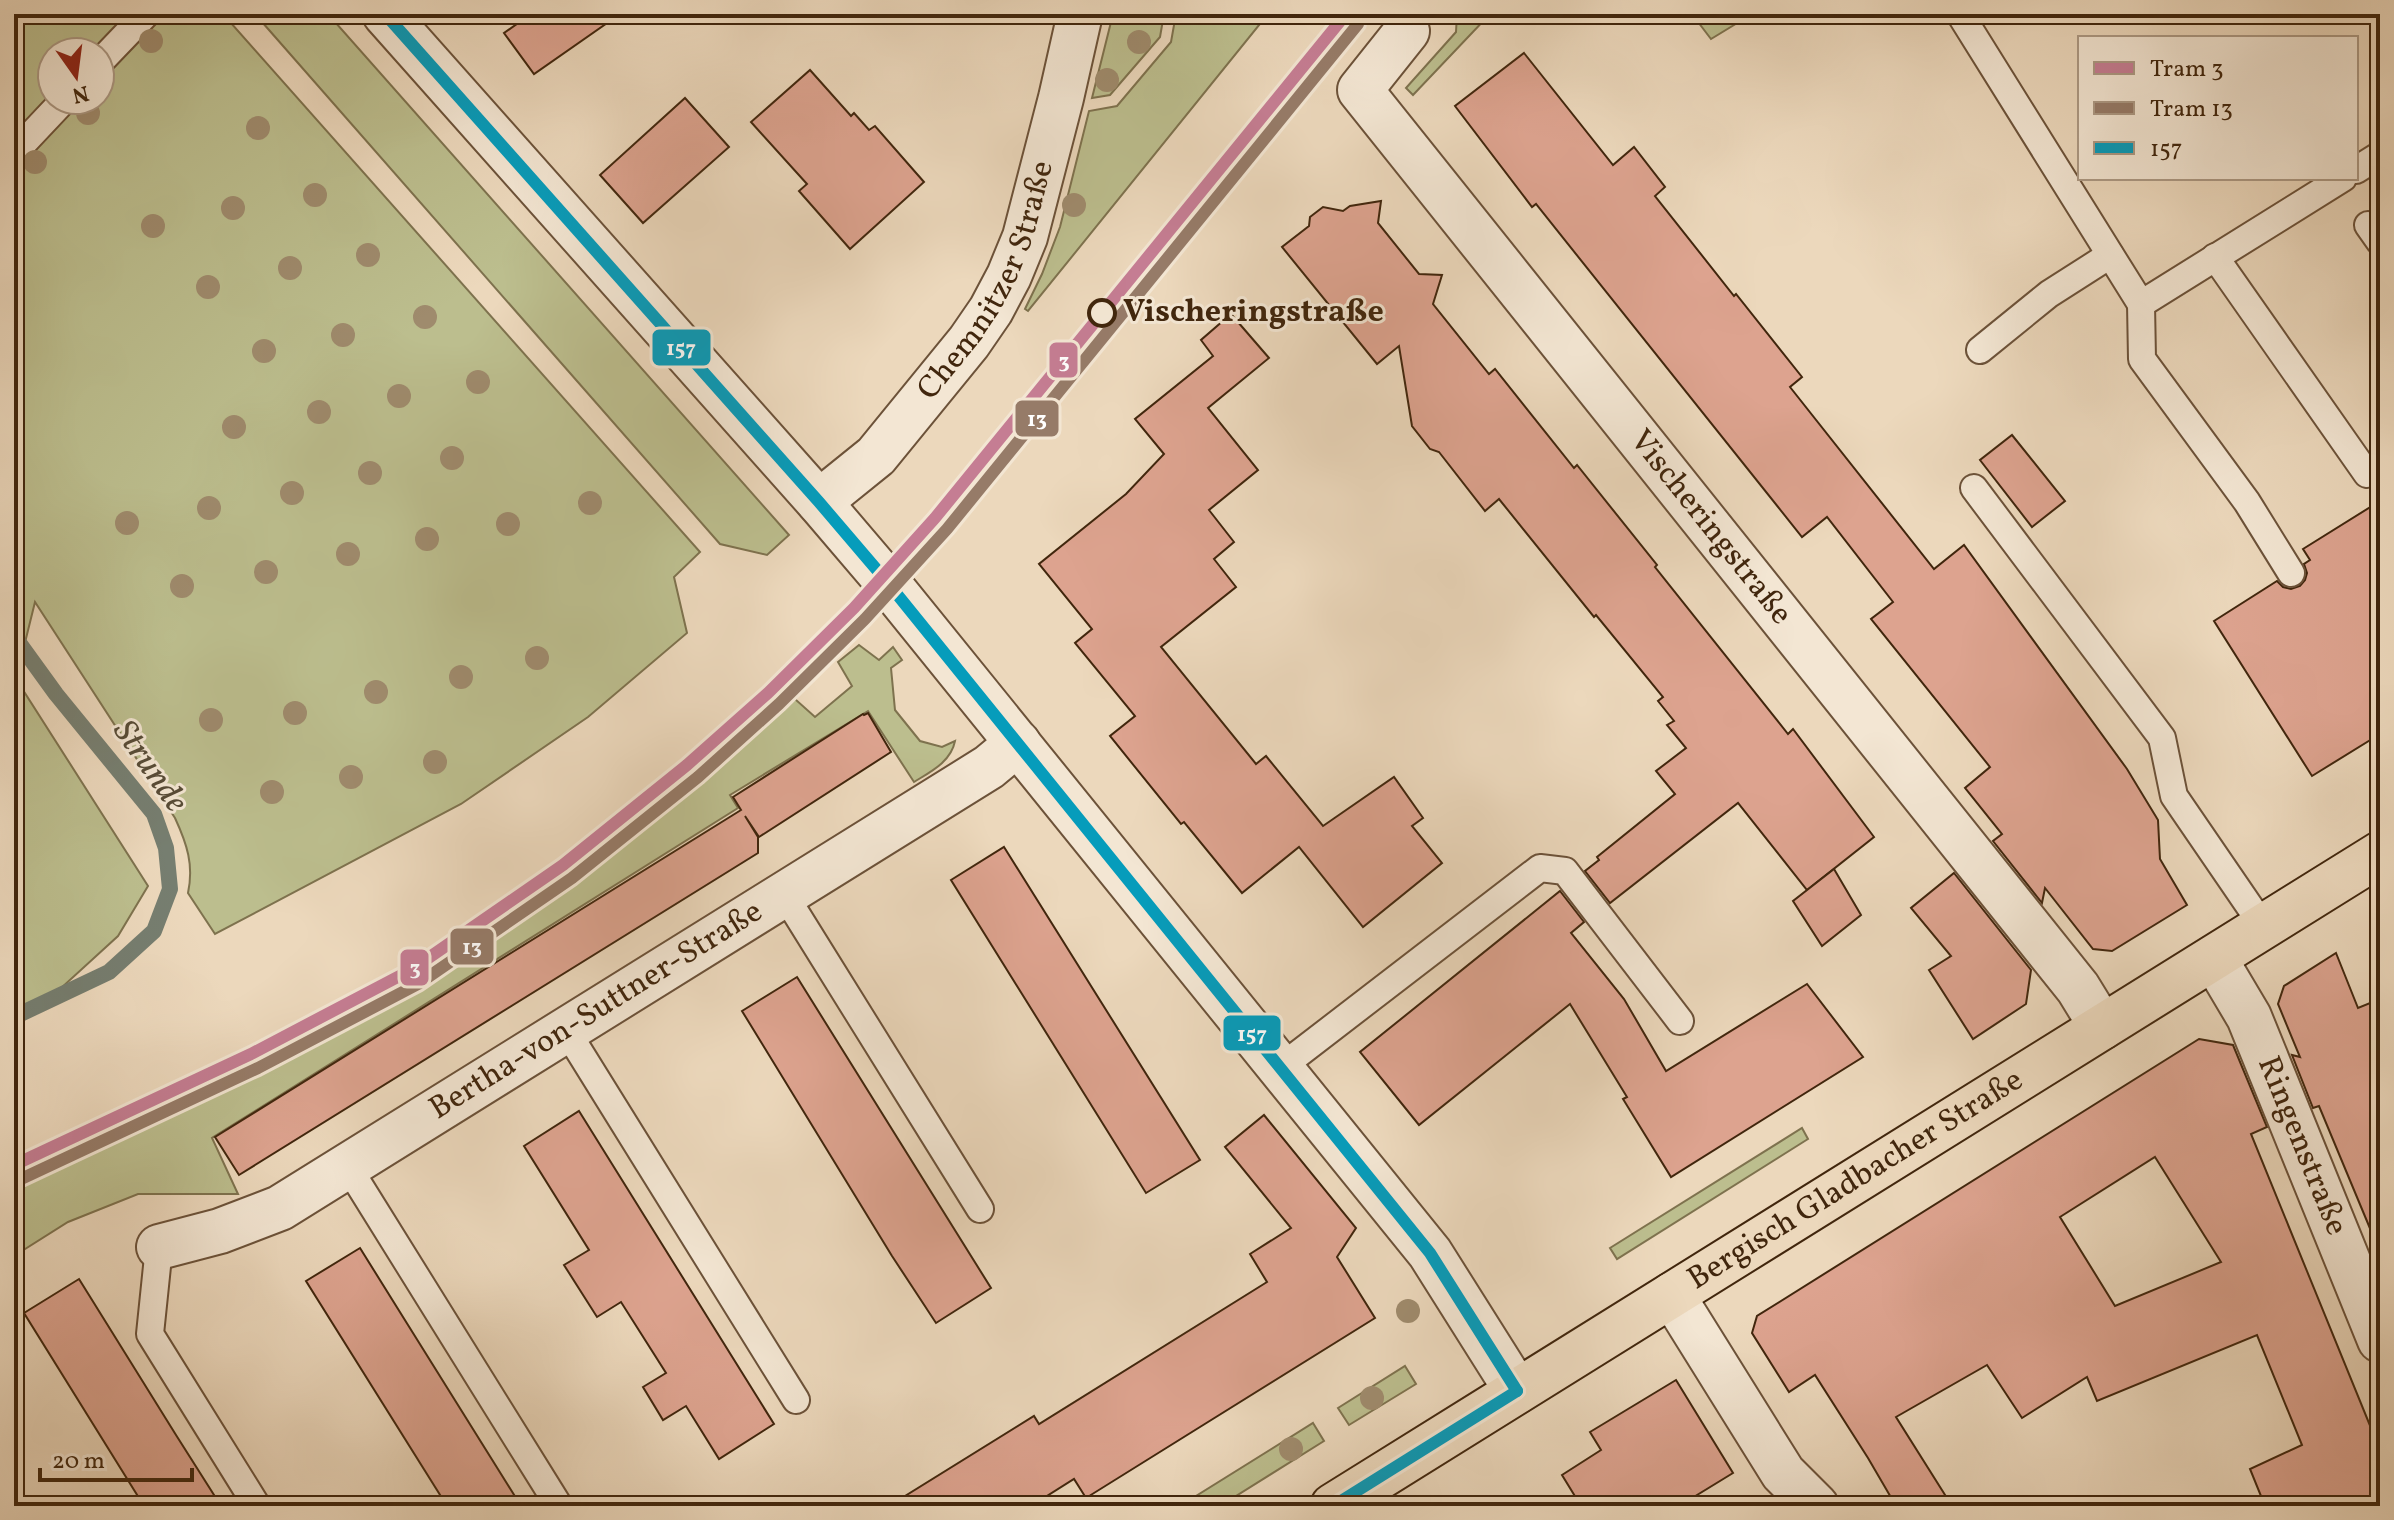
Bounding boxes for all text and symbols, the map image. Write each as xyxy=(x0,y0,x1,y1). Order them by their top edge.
north arrow xyxy=(36,36,116,116)
legend xyxy=(2078,36,2358,180)
text: Tram 3 xyxy=(2150,53,2223,87)
text: N xyxy=(69,76,92,110)
text: Tram 13 xyxy=(2150,93,2233,127)
text: 157 xyxy=(2150,133,2183,167)
street label: Chemnitzer Straße xyxy=(908,156,1066,410)
place label: Vischeringstraße xyxy=(1123,291,1384,335)
marker: Vischeringstraße xyxy=(1088,299,1116,327)
line badge: 157 xyxy=(651,328,712,367)
text: 157 xyxy=(666,334,696,365)
line badge: 3 xyxy=(1048,341,1079,379)
text: 3 xyxy=(1058,347,1070,378)
line badge: 13 xyxy=(1014,399,1060,438)
text: 13 xyxy=(1027,405,1047,436)
street label: Vischeringstraße xyxy=(1618,421,1802,635)
water label: Strunde xyxy=(100,711,198,823)
street label: Bertha-von-Suttner-Straße xyxy=(421,891,772,1132)
line badge: 13 xyxy=(449,927,495,966)
text: 13 xyxy=(462,933,482,964)
line badge: 3 xyxy=(399,948,430,987)
text: 3 xyxy=(409,954,421,985)
line badge: 157 xyxy=(1222,1014,1282,1052)
text: 157 xyxy=(1237,1020,1267,1051)
street label: Ringenstraße xyxy=(2245,1050,2357,1242)
street label: Bergisch Gladbacher Straße xyxy=(1680,1059,2032,1302)
scale bar xyxy=(40,1432,192,1482)
text: 20 m xyxy=(52,1445,105,1479)

